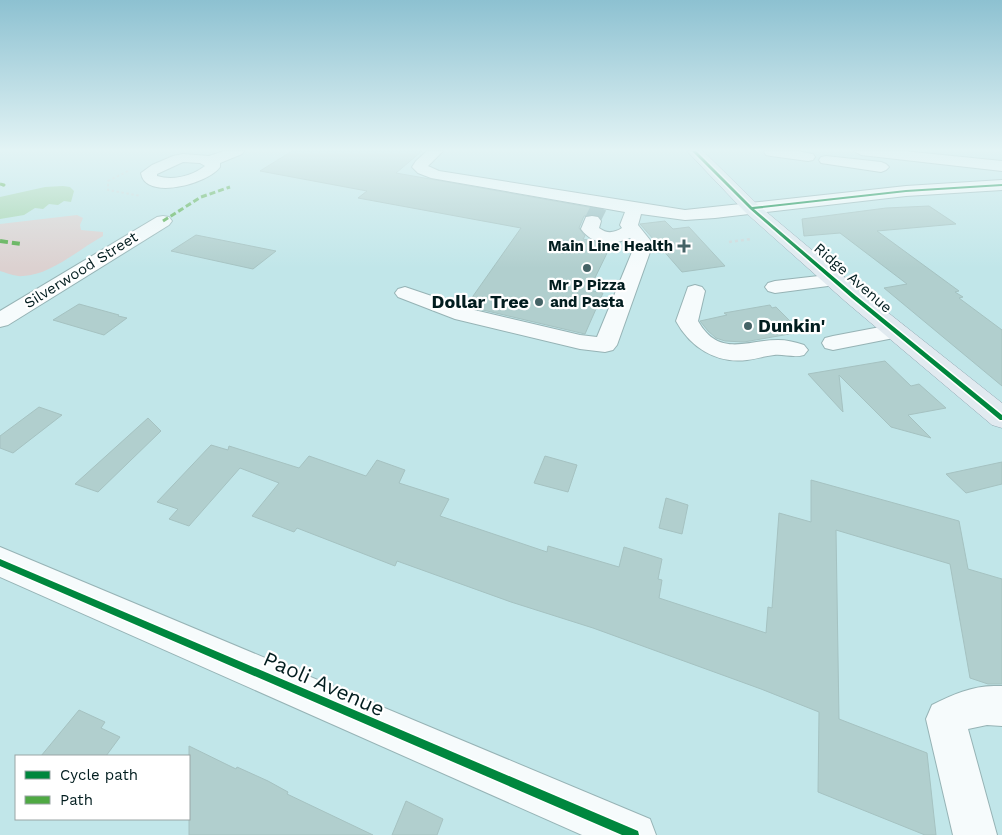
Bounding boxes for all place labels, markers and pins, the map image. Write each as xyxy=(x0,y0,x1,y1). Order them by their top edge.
place label: Main Line Health xyxy=(548,237,673,255)
marker: Main Line Health xyxy=(677,239,691,253)
marker: Mr P Pizza and Pasta xyxy=(581,262,593,274)
place label: Mr P Pizza and Pasta xyxy=(549,276,626,311)
place label: Dollar Tree xyxy=(432,291,529,312)
marker: Dollar Tree xyxy=(533,296,545,308)
place label: Dunkin' xyxy=(758,315,825,336)
marker: Dunkin' xyxy=(742,320,754,332)

